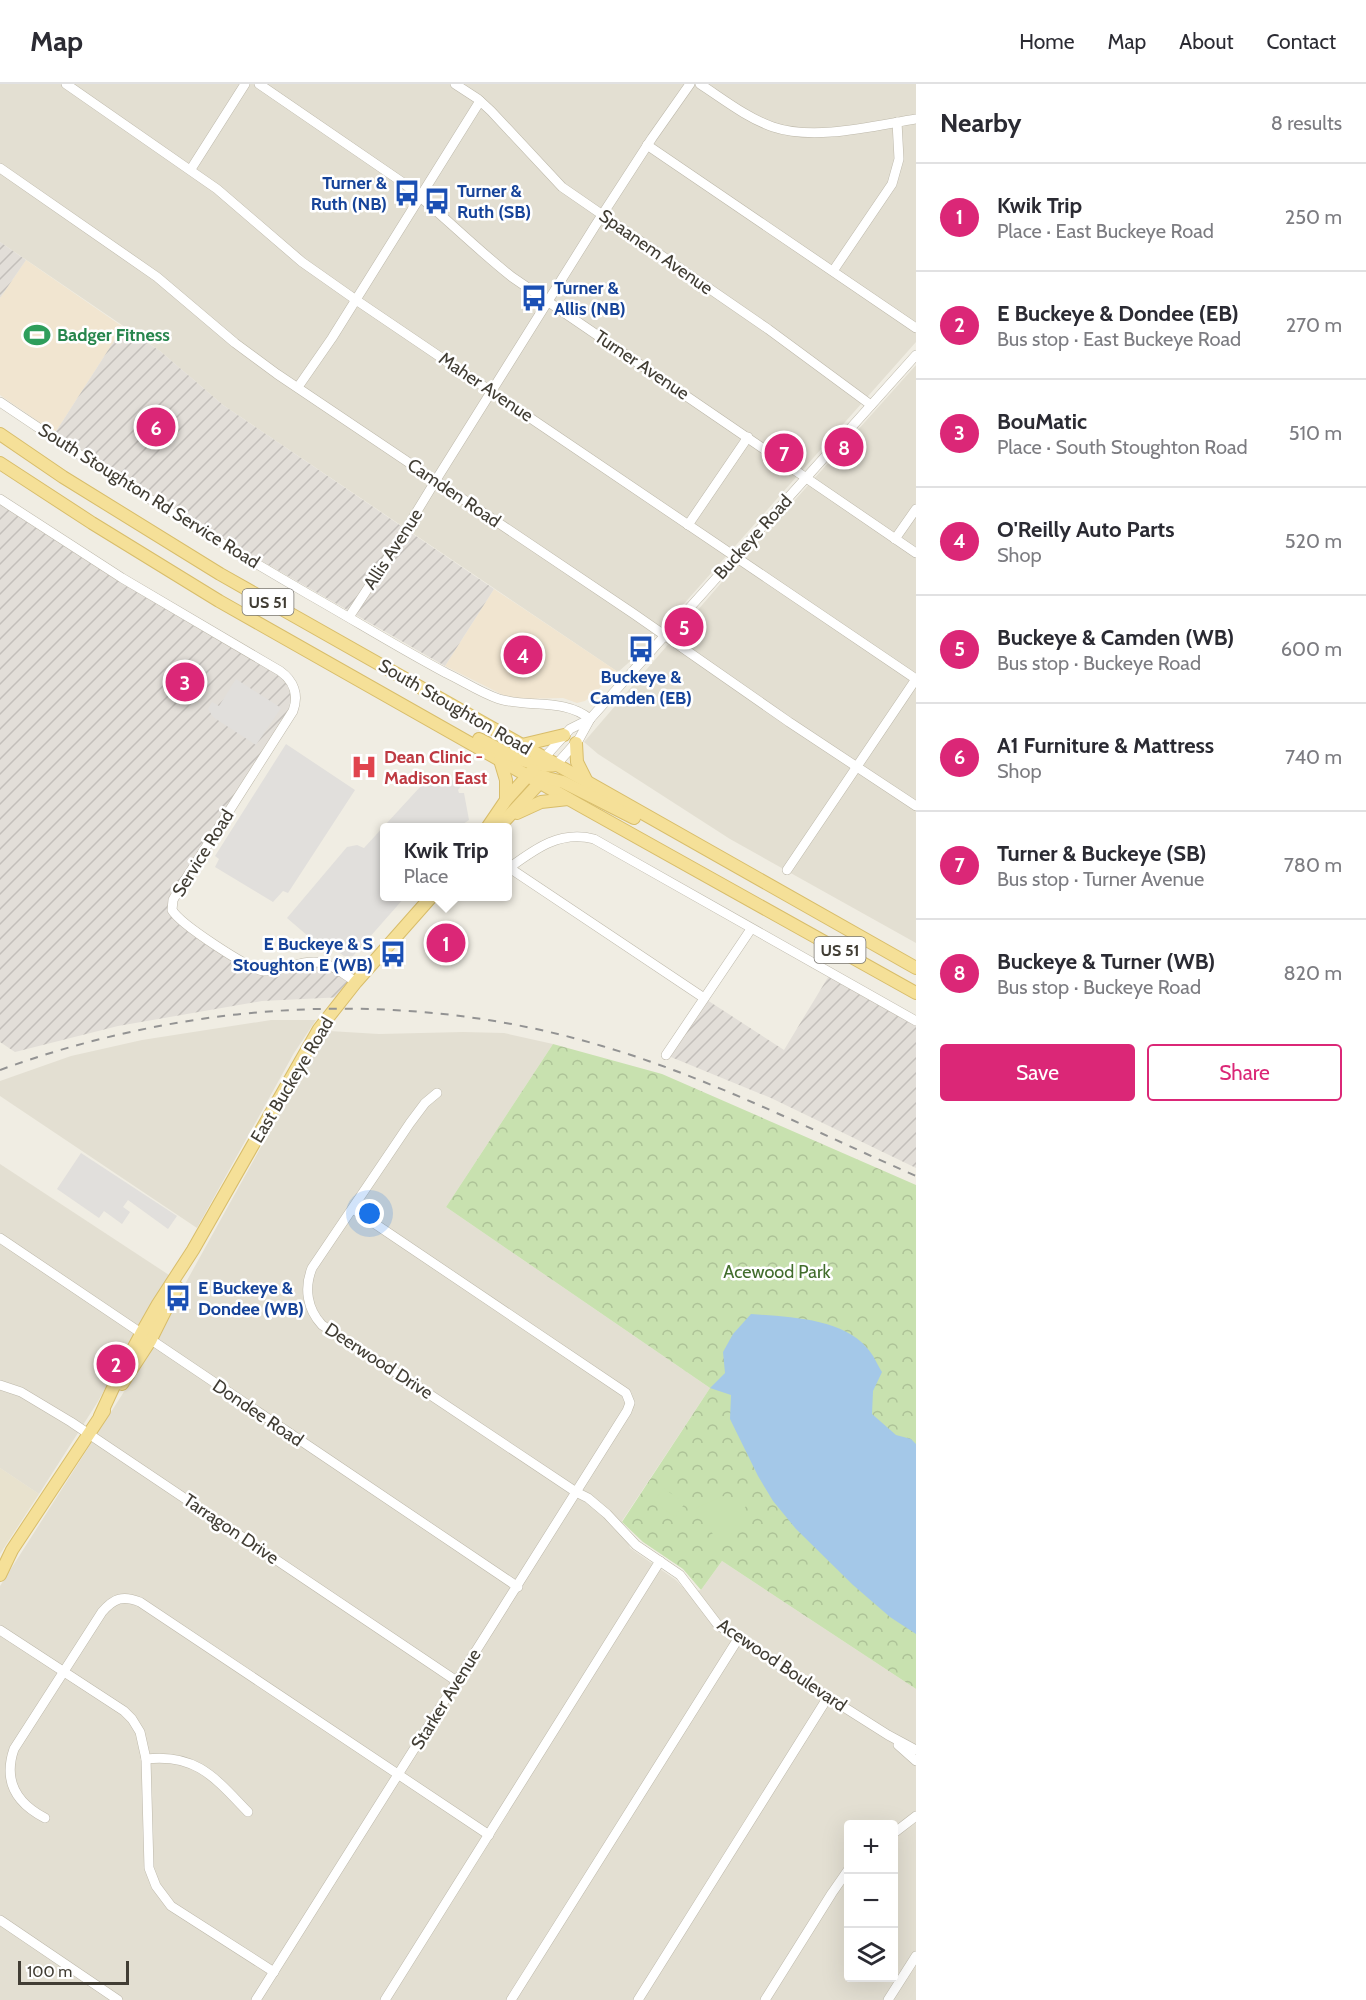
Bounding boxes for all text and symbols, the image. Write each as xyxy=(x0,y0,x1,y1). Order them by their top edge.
text: Map xyxy=(30,24,83,58)
text: Home xyxy=(1019,29,1075,54)
text: Map xyxy=(1108,29,1146,54)
text: About xyxy=(1179,29,1233,54)
text: Contact xyxy=(1266,29,1336,54)
text: Nearby xyxy=(940,107,1021,139)
text: 8 results xyxy=(1271,111,1342,135)
place label: Turner & Ruth (NB) xyxy=(311,172,388,215)
bus stop icon: Turner & Ruth (NB) xyxy=(392,178,422,208)
place label: Turner & Ruth (SB) xyxy=(457,180,531,223)
bus stop icon: Turner & Ruth (SB) xyxy=(422,186,452,216)
text: Kwik Trip xyxy=(997,192,1082,219)
street label: Spaanem Avenue xyxy=(595,205,717,299)
text: 1 xyxy=(956,205,963,229)
text: 250 m xyxy=(1285,205,1342,229)
text: Place · East Buckeye Road xyxy=(997,219,1214,243)
place label: Turner & Allis (NB) xyxy=(554,277,626,320)
bus stop icon: Turner & Allis (NB) xyxy=(519,283,549,313)
text: E Buckeye & Dondee (EB) xyxy=(997,300,1239,327)
text: 2 xyxy=(954,313,965,337)
text: 270 m xyxy=(1286,313,1342,337)
sports icon: Badger Fitness xyxy=(22,320,52,350)
place label: Badger Fitness xyxy=(57,324,170,346)
street label: Turner Avenue xyxy=(591,325,693,405)
text: Bus stop · East Buckeye Road xyxy=(997,327,1241,351)
street label: Maher Avenue xyxy=(435,347,537,427)
pin: 6 xyxy=(136,404,176,450)
text: BouMatic xyxy=(997,408,1087,435)
street label: South Stoughton Rd Service Road xyxy=(34,419,264,573)
text: 3 xyxy=(954,421,965,445)
text: 510 m xyxy=(1289,421,1342,445)
pin: 8 xyxy=(824,424,864,470)
pin: 7 xyxy=(764,430,804,476)
text: Place · South Stoughton Road xyxy=(997,435,1248,459)
street label: Camden Road xyxy=(403,454,505,532)
street label: Buckeye Road xyxy=(709,490,797,584)
street label: Allis Avenue xyxy=(359,504,427,594)
text: O'Reilly Auto Parts xyxy=(997,516,1174,543)
text: 4 xyxy=(953,529,966,553)
text: 520 m xyxy=(1285,529,1342,553)
text: Shop xyxy=(997,543,1042,567)
road number: US 51 xyxy=(242,589,294,615)
pin: 5 xyxy=(664,604,704,650)
text: Buckeye & Camden (WB) xyxy=(997,624,1234,651)
pin: 4 xyxy=(504,632,542,678)
bus stop icon: Buckeye & Camden (EB) xyxy=(626,634,656,664)
text: 5 xyxy=(954,637,965,661)
text: 600 m xyxy=(1281,637,1342,661)
text: Bus stop · Buckeye Road xyxy=(997,651,1201,675)
street label: South Stoughton Road xyxy=(375,654,535,760)
pin: 3 xyxy=(166,660,204,704)
place label: Buckeye & Camden (EB) xyxy=(590,666,692,709)
text: A1 Furniture & Mattress xyxy=(997,732,1214,759)
text: 6 xyxy=(954,745,965,769)
text: 740 m xyxy=(1285,745,1342,769)
place label: Dean Clinic - Madison East xyxy=(384,746,487,789)
hospital icon: Dean Clinic - Madison East xyxy=(349,752,379,782)
text: Shop xyxy=(997,759,1042,783)
street label: Service Road xyxy=(168,805,238,901)
popup xyxy=(380,823,512,901)
text: Kwik Trip xyxy=(403,837,489,864)
text: Turner & Buckeye (SB) xyxy=(997,840,1207,867)
text: 7 xyxy=(954,853,965,877)
text: 780 m xyxy=(1284,853,1342,877)
text: Place xyxy=(403,864,448,888)
text: Bus stop · Turner Avenue xyxy=(997,867,1204,891)
pin: 1 xyxy=(426,920,466,966)
place label: E Buckeye & S Stoughton E (WB) xyxy=(233,933,373,976)
road number: US 51 xyxy=(814,937,866,963)
bus stop icon: E Buckeye & S Stoughton E (WB) xyxy=(378,939,408,969)
text: Buckeye & Turner (WB) xyxy=(997,948,1215,975)
text: 8 xyxy=(953,961,966,985)
text: 820 m xyxy=(1283,961,1342,985)
text: Bus stop · Buckeye Road xyxy=(997,975,1201,999)
street label: East Buckeye Road xyxy=(246,1013,338,1147)
button: Save xyxy=(940,1044,1135,1101)
button: Share xyxy=(1147,1044,1342,1101)
your location xyxy=(355,1199,384,1228)
park label: Acewood Park xyxy=(723,1261,832,1283)
place label: E Buckeye & Dondee (WB) xyxy=(198,1277,304,1320)
bus stop icon: E Buckeye & Dondee (WB) xyxy=(163,1283,193,1313)
street label: Deerwood Drive xyxy=(321,1318,437,1404)
pin: 2 xyxy=(96,1342,136,1386)
street label: Dondee Road xyxy=(209,1375,307,1451)
street label: Tarragon Drive xyxy=(179,1489,283,1569)
street label: Acewood Boulevard xyxy=(713,1614,851,1716)
street label: Starker Avenue xyxy=(406,1645,486,1753)
map controls xyxy=(844,1820,898,1982)
button: + xyxy=(844,1820,898,1874)
button: − xyxy=(844,1874,898,1928)
button: layers xyxy=(844,1928,898,1982)
scale bar xyxy=(18,1958,129,1986)
text: 100 m xyxy=(27,1962,72,1981)

